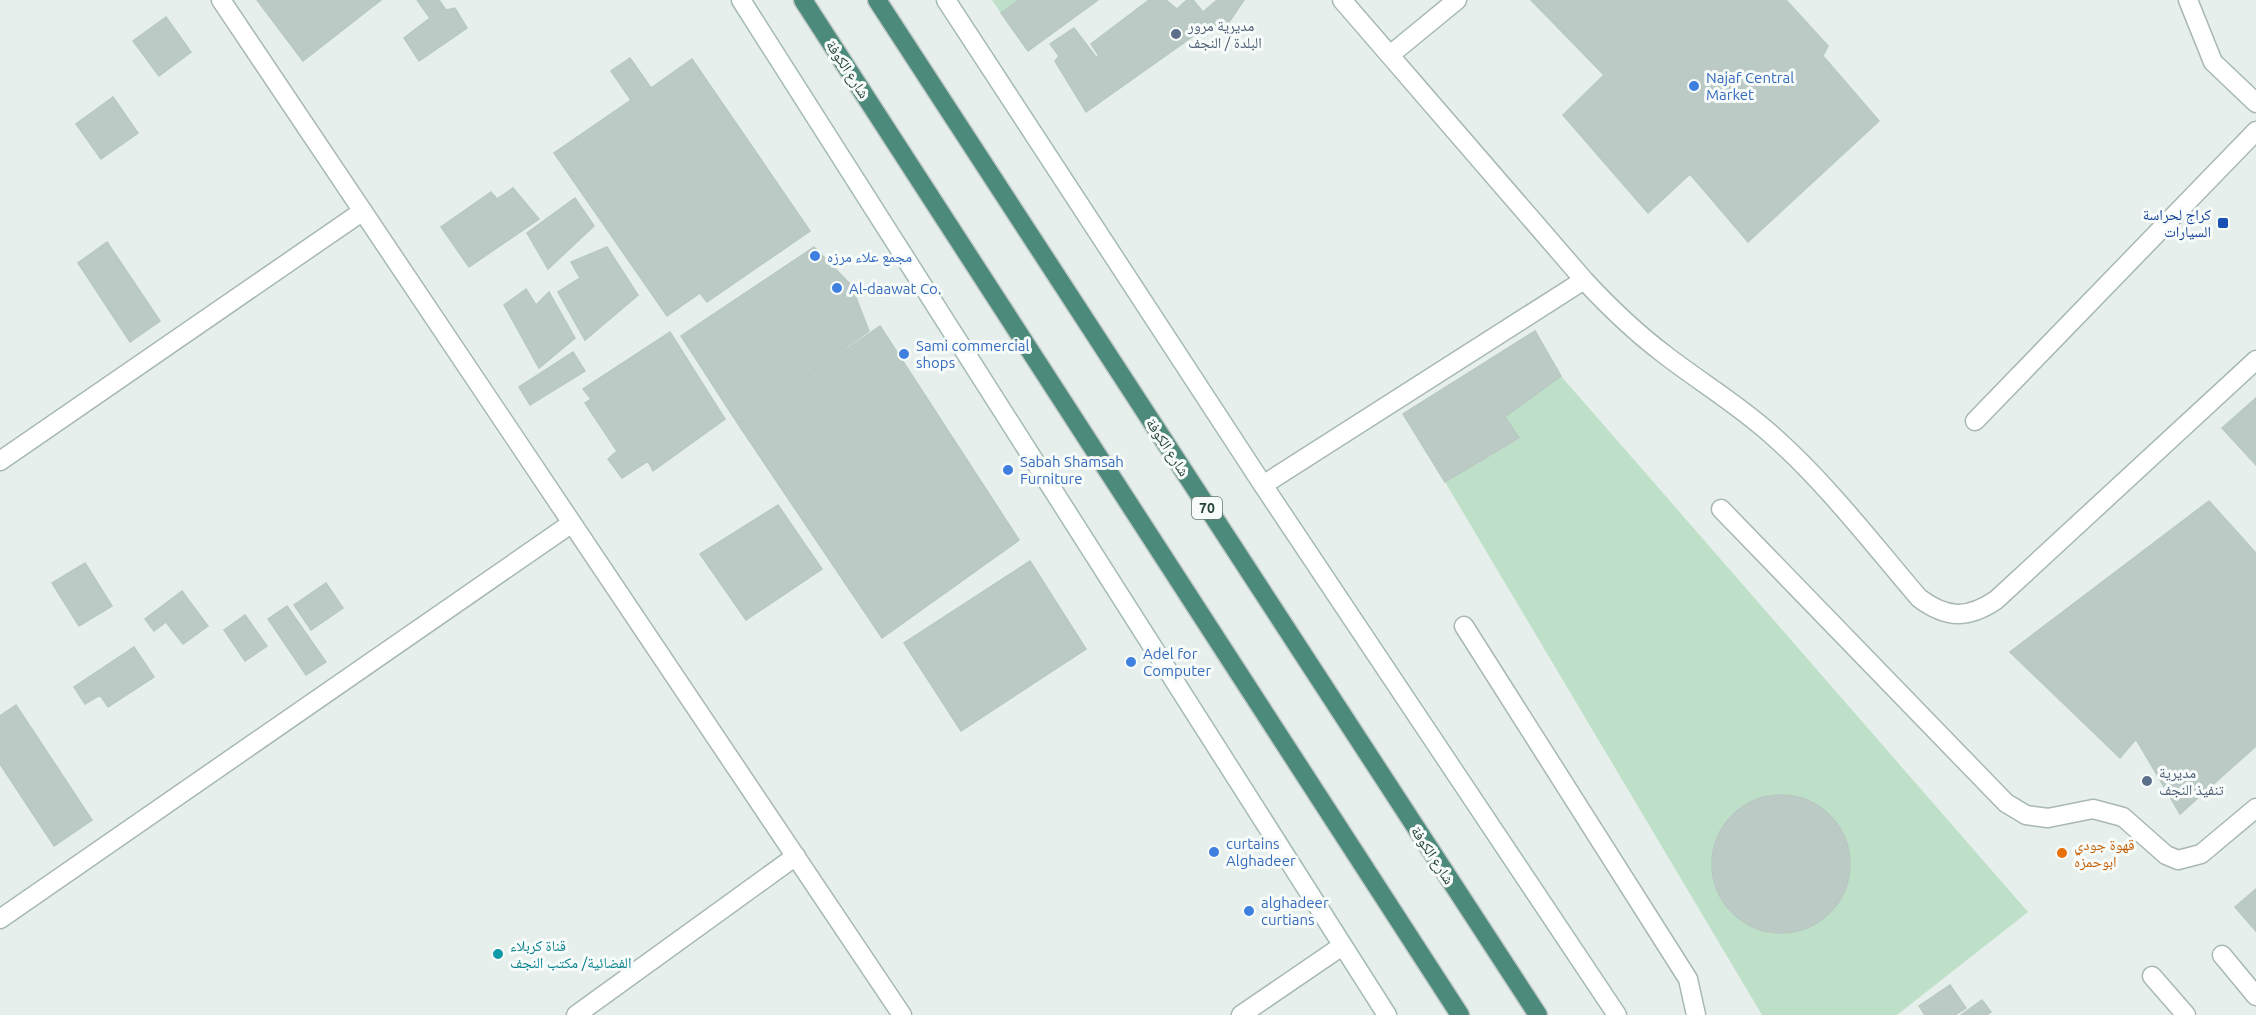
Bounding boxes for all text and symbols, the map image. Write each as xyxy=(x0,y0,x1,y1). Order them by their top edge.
place label: مديرية مرور البلدة / النجف xyxy=(1187,17,1262,51)
marker: مديرية مرور البلدة / النجف xyxy=(1169,27,1183,41)
street label: شارع الكوفة xyxy=(821,37,873,102)
place label: Najaf Central Market xyxy=(1706,69,1794,103)
marker: Najaf Central Market xyxy=(1687,79,1701,93)
place label: كراج لحراسة السيارات xyxy=(2143,206,2211,241)
marker: كراج لحراسة السيارات xyxy=(2216,216,2230,230)
place label: مجمع علاء مرزه xyxy=(827,248,912,267)
marker: مجمع علاء مرزه xyxy=(808,249,822,263)
place label: Al-daawat Co. xyxy=(849,280,941,297)
marker: Al-daawat Co. xyxy=(830,281,844,295)
place label: Sami commercial shops xyxy=(916,337,1029,371)
marker: Sami commercial shops xyxy=(897,347,911,361)
street label: شارع الكوفة xyxy=(1141,415,1193,480)
place label: Sabah Shamsah Furniture xyxy=(1020,453,1124,487)
marker: Sabah Shamsah Furniture xyxy=(1001,463,1015,477)
road number: 70 xyxy=(1192,497,1222,519)
place label: Adel for Computer xyxy=(1143,645,1211,679)
marker: Adel for Computer xyxy=(1124,655,1138,669)
place label: مديرية تنفيذ النجف xyxy=(2159,764,2224,798)
marker: مديرية تنفيذ النجف xyxy=(2140,774,2154,788)
street label: شارع الكوفة xyxy=(1406,823,1458,888)
place label: curtains Alghadeer xyxy=(1226,835,1296,869)
place label: قهوة جودي ابوحمزه xyxy=(2074,836,2135,871)
marker: curtains Alghadeer xyxy=(1207,845,1221,859)
marker: قهوة جودي ابوحمزه xyxy=(2055,846,2069,860)
place label: alghadeer curtians xyxy=(1261,894,1329,928)
marker: alghadeer curtians xyxy=(1242,904,1256,918)
place label: قناة كربلاء الفضائية/ مكتب النجف xyxy=(510,937,631,971)
marker: قناة كربلاء الفضائية/ مكتب النجف xyxy=(491,947,505,961)

